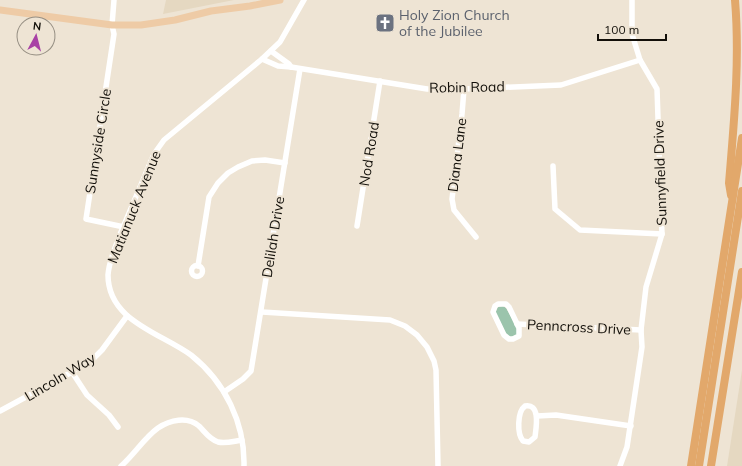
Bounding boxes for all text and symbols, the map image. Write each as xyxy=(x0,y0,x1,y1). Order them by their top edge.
place label: Holy Zion Church of the Jubilee xyxy=(399,6,510,40)
church icon: Holy Zion Church of the Jubilee xyxy=(374,12,396,34)
north arrow xyxy=(16,16,56,56)
scale bar xyxy=(598,16,666,42)
text: N xyxy=(32,19,42,34)
text: 100 m xyxy=(604,22,639,37)
street label: Robin Road xyxy=(429,77,505,97)
street label: Sunnyside Circle xyxy=(81,87,115,195)
street label: Diana Lane xyxy=(444,117,470,193)
street label: Sunnyfield Drive xyxy=(649,120,671,226)
street label: Nod Road xyxy=(355,121,383,187)
street label: Matianuck Avenue xyxy=(103,148,165,266)
street label: Delilah Drive xyxy=(258,195,288,279)
street label: Penncross Drive xyxy=(527,315,631,339)
street label: Lincoln Way xyxy=(21,348,99,405)

